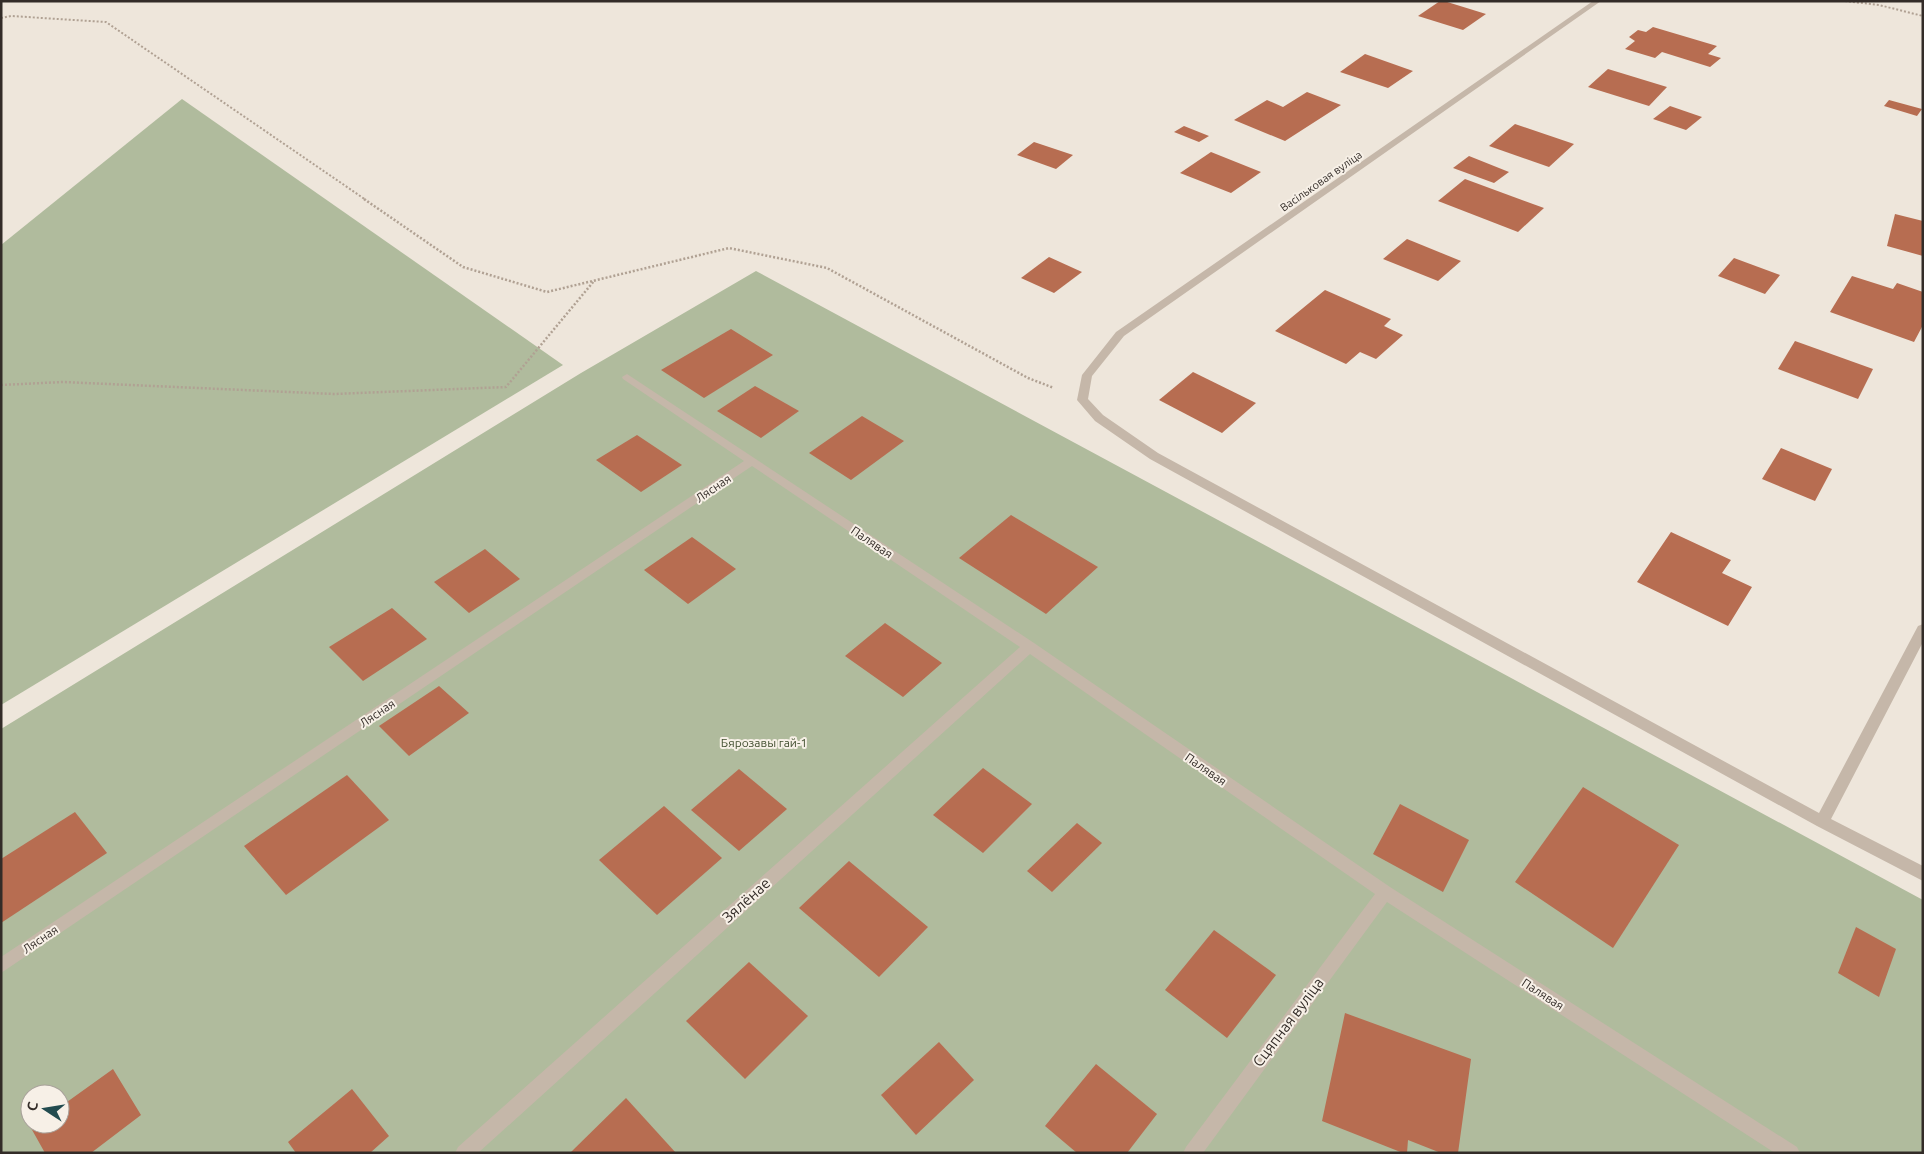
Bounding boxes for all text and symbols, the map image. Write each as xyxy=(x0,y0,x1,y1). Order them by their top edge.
street label: Васільковая вуліца xyxy=(1278,148,1364,214)
street label: Лясная xyxy=(693,471,733,505)
street label: Палявая xyxy=(849,523,895,561)
street label: Лясная xyxy=(357,696,397,730)
park label: Бярозавы гай-1 xyxy=(721,736,807,749)
street label: Палявая xyxy=(1183,750,1229,788)
street label: Зялёнае xyxy=(719,874,773,926)
street label: Лясная xyxy=(20,922,60,956)
street label: Сцяпная вуліца xyxy=(1249,974,1327,1070)
street label: Палявая xyxy=(1520,976,1566,1012)
north arrow xyxy=(20,1084,70,1134)
text: С xyxy=(24,1100,41,1112)

